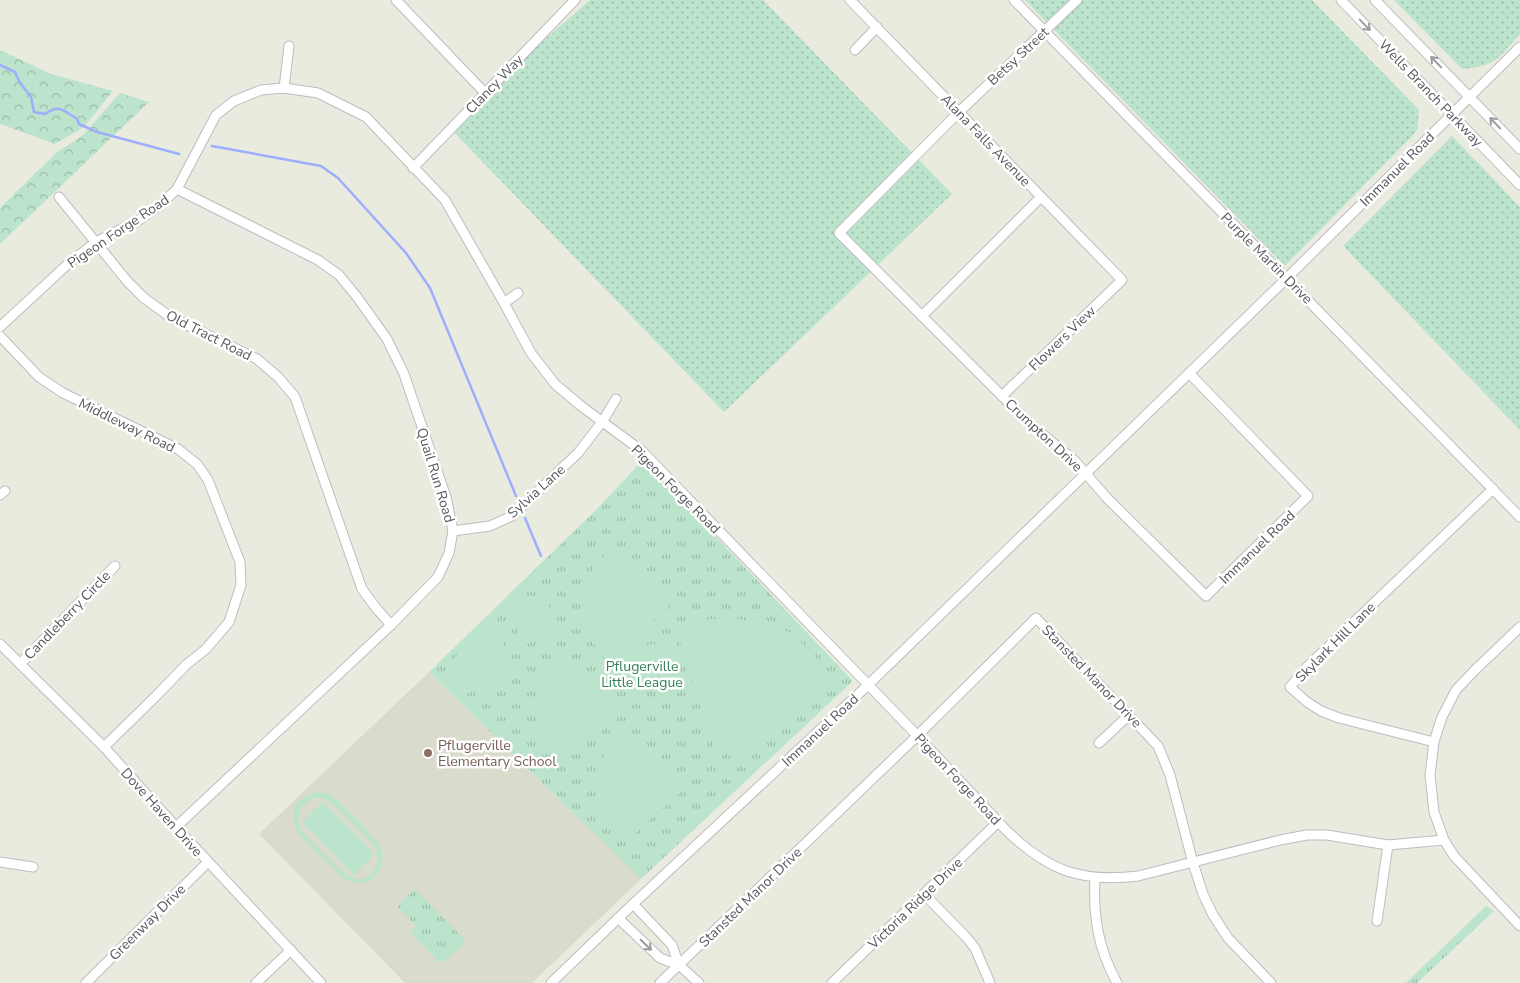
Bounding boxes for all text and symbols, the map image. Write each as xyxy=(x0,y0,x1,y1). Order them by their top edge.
one-way arrow xyxy=(1359,19,1371,31)
street label: Betsy Street xyxy=(984,23,1053,90)
street label: Wells Branch Parkway xyxy=(1374,36,1487,152)
street label: Clancy Way xyxy=(461,50,528,118)
one-way arrow xyxy=(1430,56,1442,69)
street label: Alana Falls Avenue xyxy=(937,90,1035,191)
one-way arrow xyxy=(1489,117,1501,129)
street label: Immanuel Road xyxy=(1356,128,1439,211)
street label: Pigeon Forge Road xyxy=(64,190,173,273)
street label: Purple Martin Drive xyxy=(1217,208,1317,308)
street label: Flowers View xyxy=(1025,302,1100,375)
street label: Old Tract Road xyxy=(163,306,255,365)
street label: Middleway Road xyxy=(75,394,178,457)
street label: Crumpton Drive xyxy=(1001,394,1087,476)
street label: Quail Run Road xyxy=(412,425,459,525)
street label: Pigeon Forge Road xyxy=(627,441,724,538)
street label: Sylvia Lane xyxy=(503,460,569,522)
street label: Immanuel Road xyxy=(1215,506,1299,588)
street label: Candleberry Circle xyxy=(20,567,115,664)
street label: Skylark Hill Lane xyxy=(1291,598,1380,687)
street label: Stansted Manor Drive xyxy=(1037,621,1146,732)
park label: Pflugerville Little League xyxy=(601,657,683,692)
street label: Immanuel Road xyxy=(778,690,863,771)
street label: Pigeon Forge Road xyxy=(910,729,1005,829)
place label: Pflugerville Elementary School xyxy=(438,736,557,771)
marker: Pflugerville Elementary School xyxy=(422,747,434,759)
street label: Dove Haven Drive xyxy=(117,764,207,861)
street label: Stansted Manor Drive xyxy=(695,843,806,952)
street label: Victoria Ridge Drive xyxy=(863,853,967,954)
street label: Greenway Drive xyxy=(105,880,190,965)
one-way arrow xyxy=(640,939,653,951)

